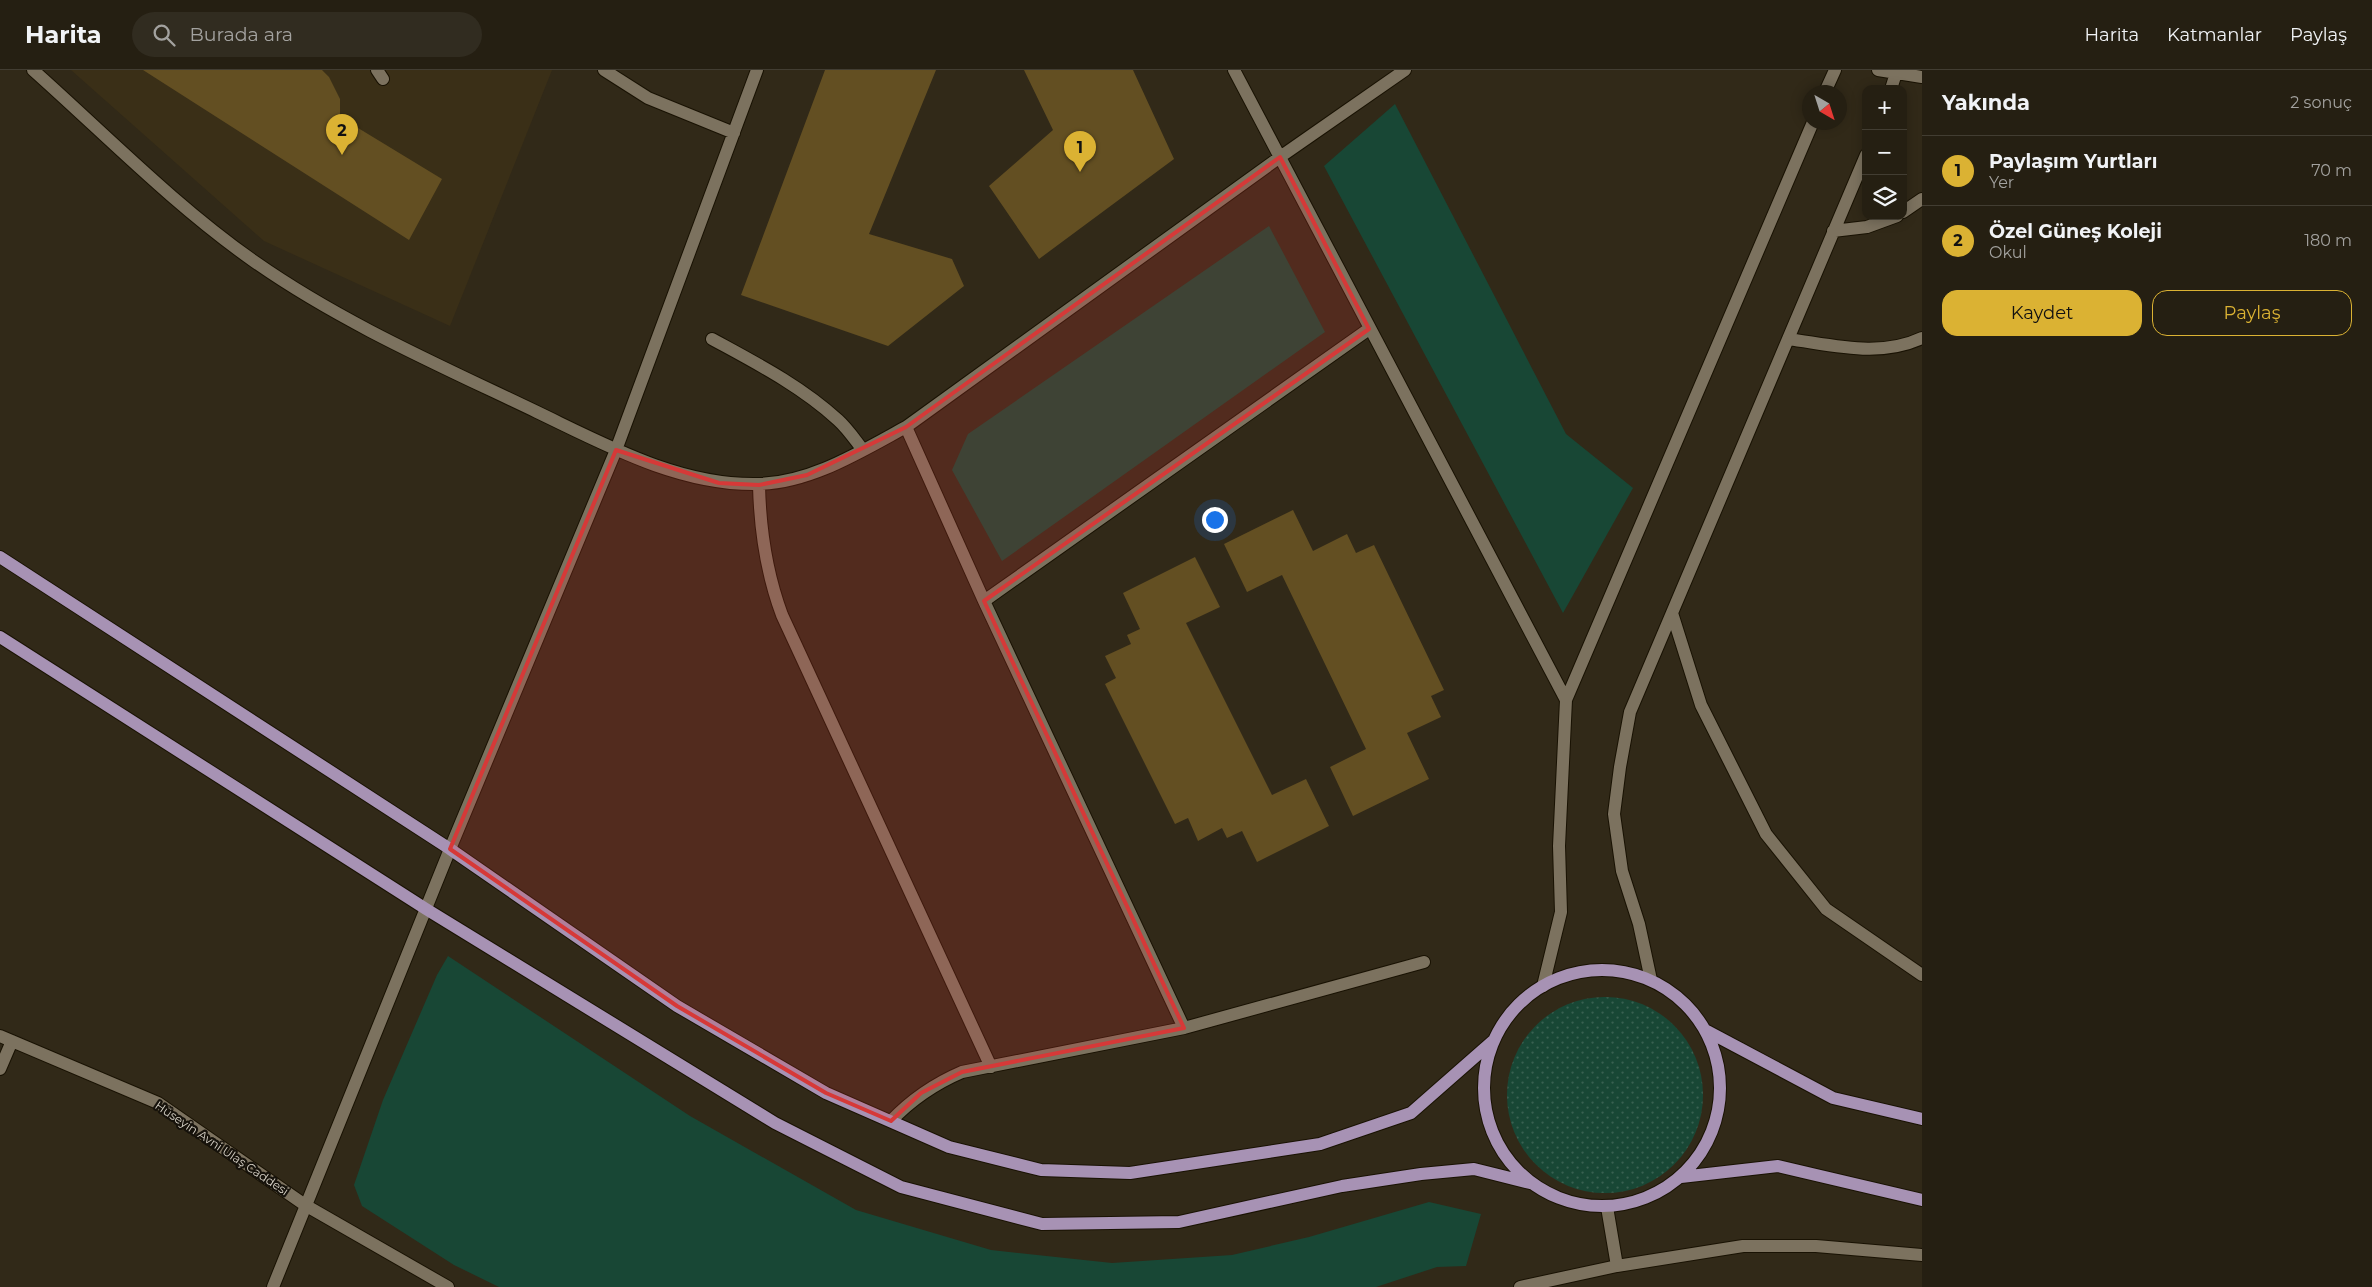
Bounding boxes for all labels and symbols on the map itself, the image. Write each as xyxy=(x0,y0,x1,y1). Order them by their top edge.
north arrow xyxy=(1802,85,1847,130)
pin: 2 xyxy=(326,114,358,155)
pin: 1 xyxy=(1064,131,1096,172)
your location xyxy=(1202,507,1228,533)
street label: Hüseyin Avni Ulaş Caddesi xyxy=(152,1098,292,1198)

